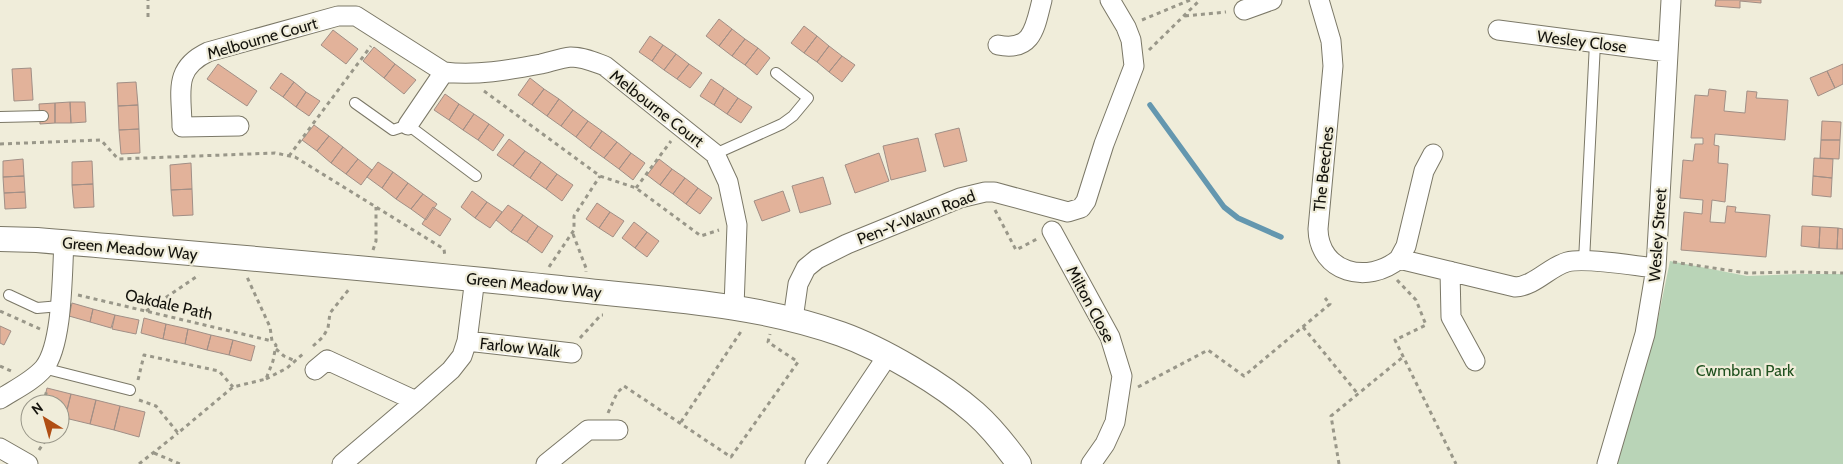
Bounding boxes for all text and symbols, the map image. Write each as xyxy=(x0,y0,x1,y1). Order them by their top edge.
street label: Melbourne Court xyxy=(205,13,320,63)
street label: Wesley Close xyxy=(1536,27,1628,56)
street label: Melbourne Court xyxy=(606,66,708,151)
street label: The Beeches xyxy=(1310,125,1337,213)
street label: Pen-Y-Waun Road xyxy=(854,186,978,249)
street label: Wesley Street xyxy=(1645,187,1670,283)
street label: Green Meadow Way xyxy=(61,233,198,264)
street label: Milton Close xyxy=(1063,263,1119,346)
street label: Green Meadow Way xyxy=(465,269,602,302)
street label: Oakdale Path xyxy=(123,285,214,324)
street label: Farlow Walk xyxy=(479,334,562,361)
park label: Cwmbran Park xyxy=(1696,361,1795,380)
north arrow xyxy=(20,394,70,444)
text: N xyxy=(28,398,47,419)

